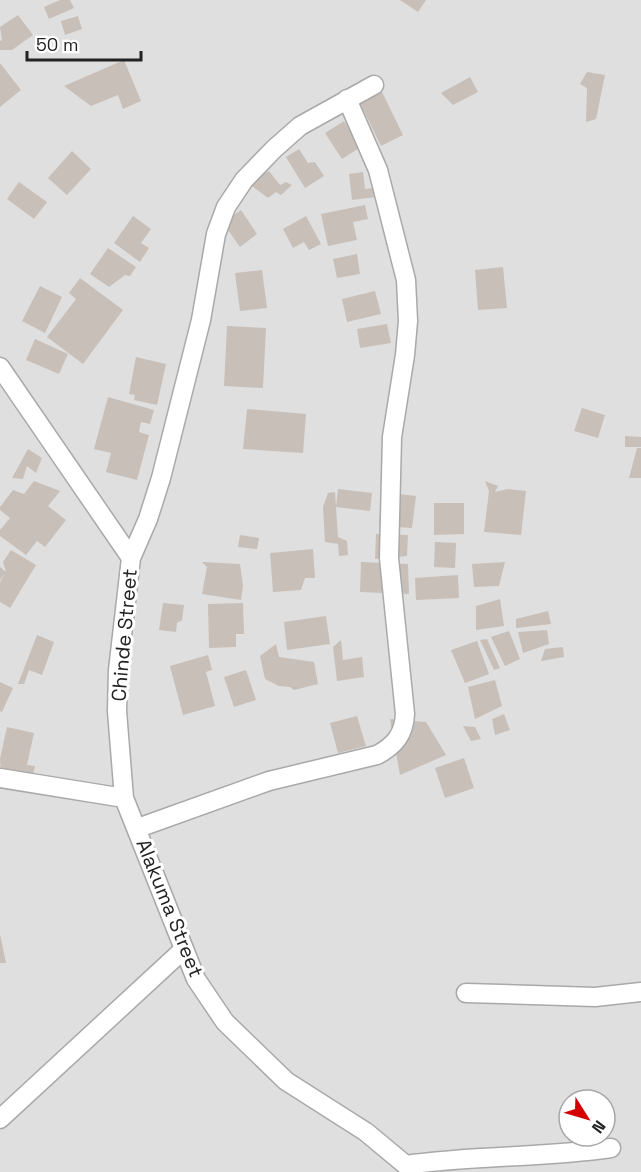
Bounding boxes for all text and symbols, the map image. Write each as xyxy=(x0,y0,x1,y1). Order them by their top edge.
scale bar xyxy=(27,24,141,62)
text: 50 m xyxy=(36,33,78,56)
street label: Chinde Street xyxy=(105,567,143,703)
street label: Alakuma Street xyxy=(130,835,210,981)
north arrow xyxy=(557,1088,617,1148)
text: N xyxy=(587,1116,610,1137)

